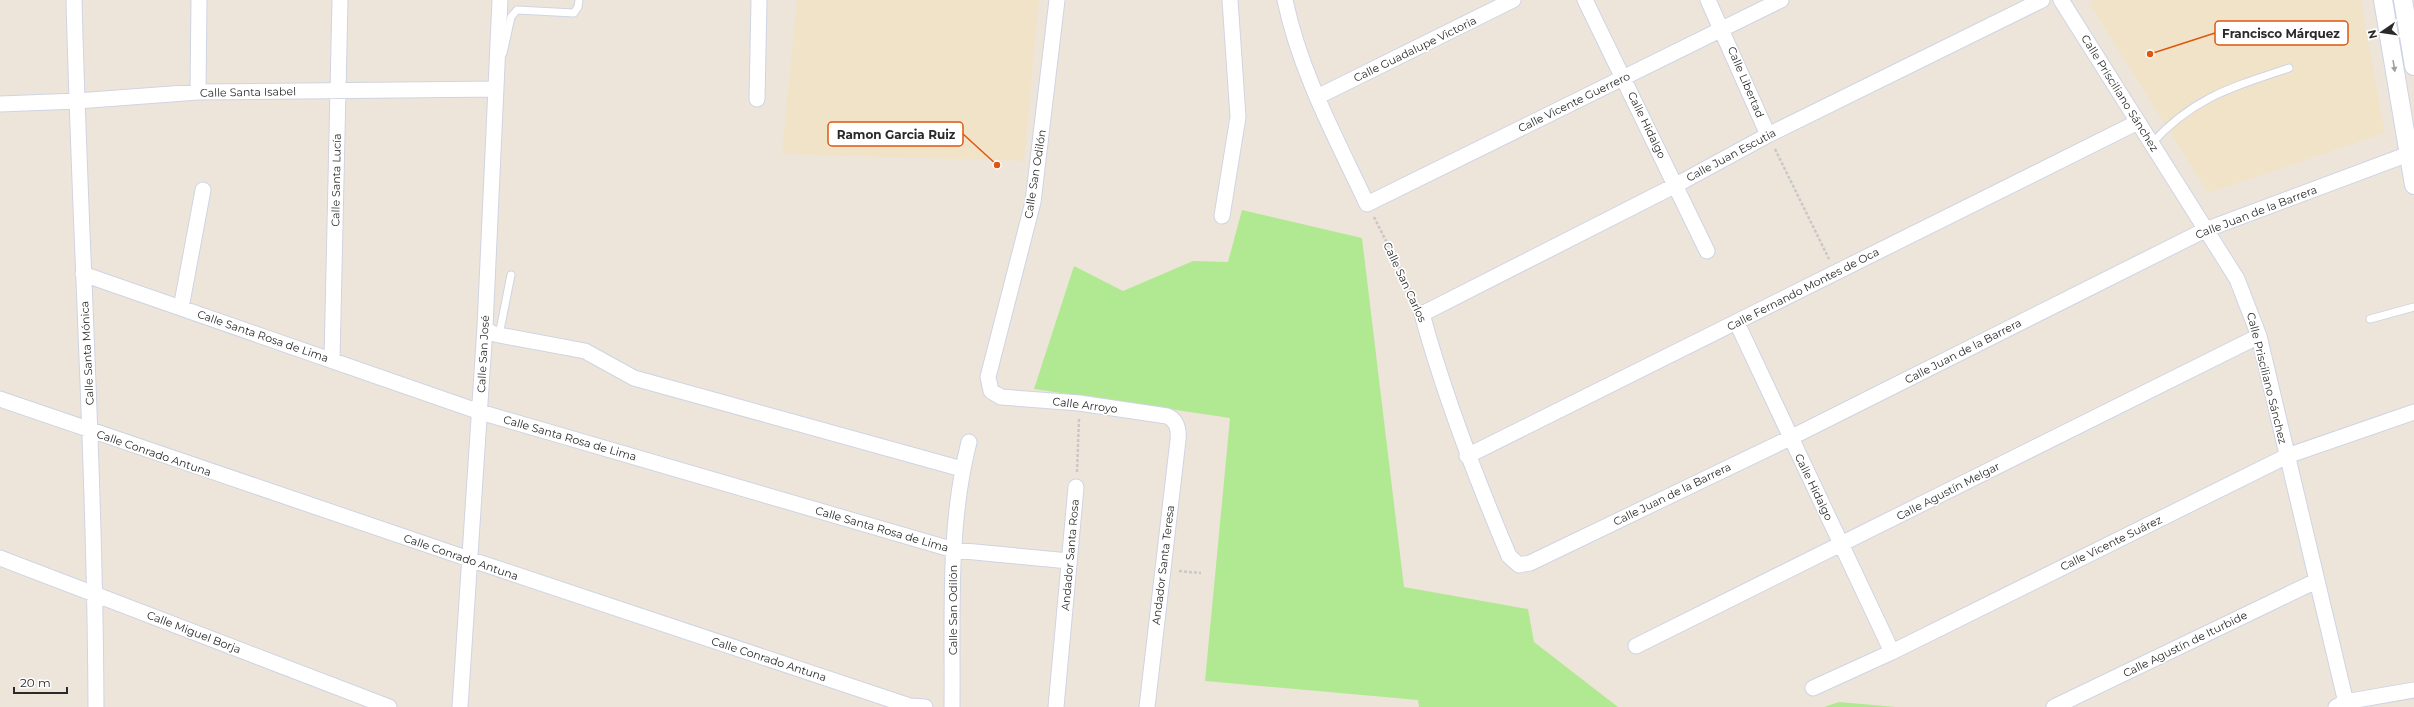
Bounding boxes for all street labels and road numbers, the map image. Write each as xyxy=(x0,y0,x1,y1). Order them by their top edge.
street label: Calle Guadalupe Victoria xyxy=(1351,13,1479,85)
street label: Calle Prisciliano Sánchez xyxy=(2078,32,2162,154)
street label: Calle Libertad xyxy=(1725,44,1767,120)
street label: Calle Vicente Guerrero xyxy=(1516,69,1632,135)
street label: Calle Santa Isabel xyxy=(200,84,296,100)
street label: Calle Hidalgo xyxy=(1625,89,1669,161)
street label: Calle Juan Escutia xyxy=(1684,125,1778,185)
street label: Calle San Odilón xyxy=(1021,128,1049,220)
street label: Calle Santa Lucía xyxy=(328,133,344,227)
street label: Calle Juan de la Barrera xyxy=(2193,182,2319,242)
street label: Calle San Carlos xyxy=(1380,240,1430,325)
street label: Calle Fernando Montes de Oca xyxy=(1725,244,1881,334)
street label: Calle Santa Mónica xyxy=(77,300,97,406)
street label: Calle Santa Rosa de Lima xyxy=(195,307,331,365)
street label: Calle Prisciliano Sánchez xyxy=(2244,311,2290,446)
street label: Calle San José xyxy=(474,315,492,393)
street label: Calle Juan de la Barrera xyxy=(1902,315,2024,387)
street label: Calle Arroyo xyxy=(1052,394,1118,416)
street label: Calle Santa Rosa de Lima xyxy=(502,412,638,464)
street label: Calle Conrado Antuna xyxy=(95,427,213,479)
street label: Calle Hidalgo xyxy=(1792,451,1836,523)
street label: Calle Juan de la Barrera xyxy=(1611,459,1733,529)
street label: Calle Agustín Melgar xyxy=(1894,459,2002,523)
street label: Andador Santa Rosa xyxy=(1058,499,1082,611)
street label: Calle Santa Rosa de Lima xyxy=(814,503,950,555)
street label: Andador Santa Teresa xyxy=(1149,504,1177,626)
street label: Calle Vicente Suárez xyxy=(2058,512,2164,574)
street label: Calle Conrado Antuna xyxy=(402,531,520,583)
street label: Calle San Odilón xyxy=(946,565,960,655)
street label: Calle Miguel Borja xyxy=(145,608,243,656)
street label: Calle Agustín de Iturbide xyxy=(2121,608,2250,680)
street label: Calle Conrado Antuna xyxy=(710,634,828,684)

